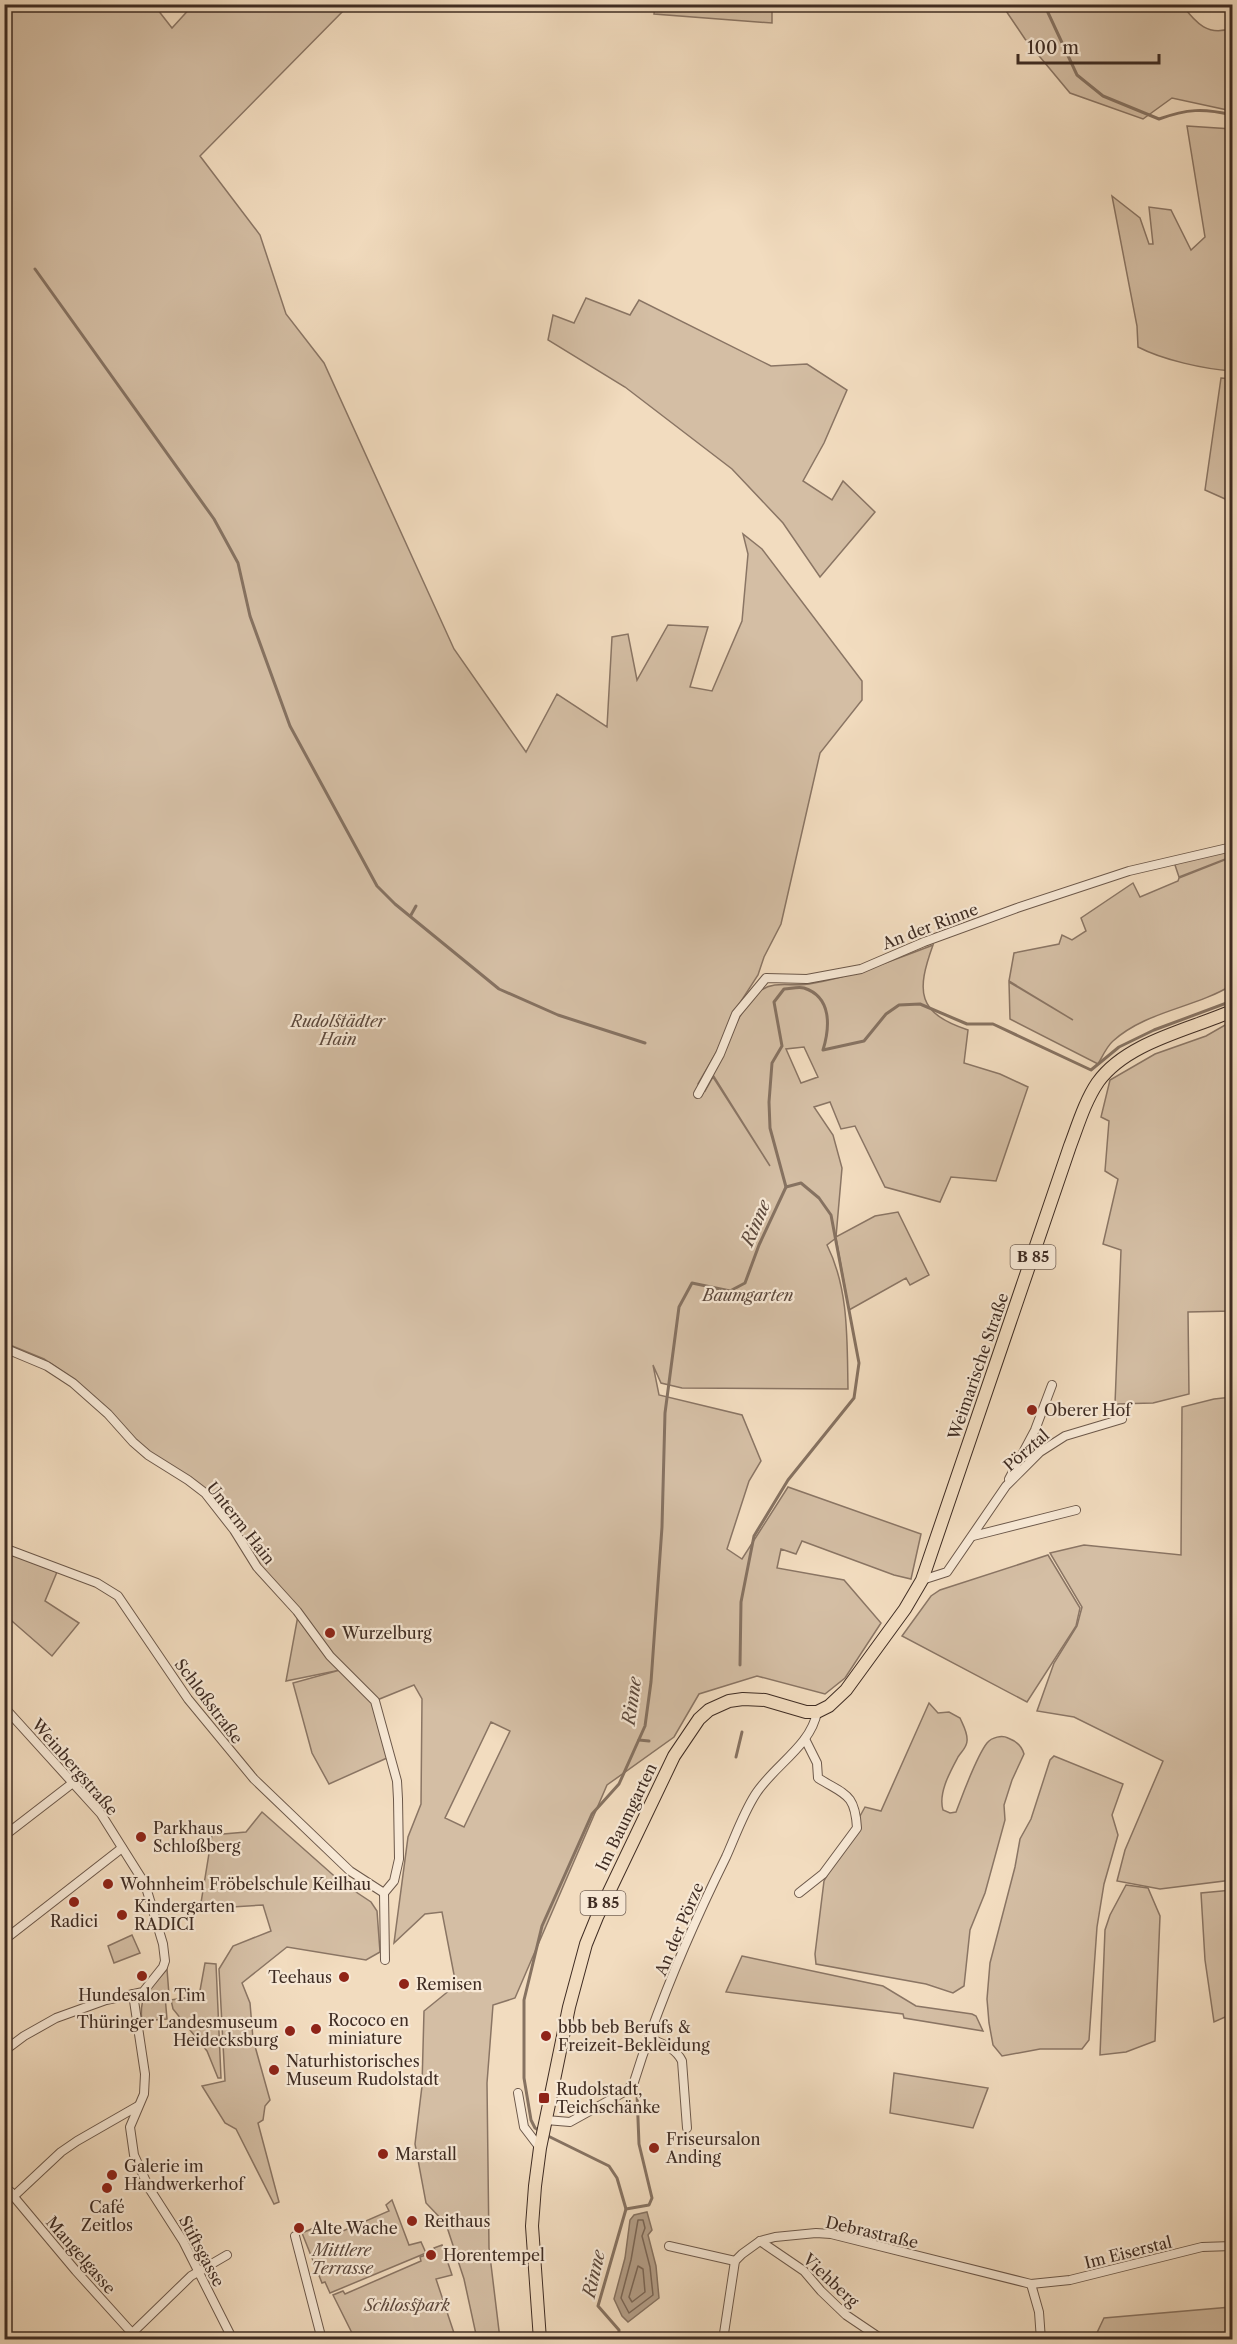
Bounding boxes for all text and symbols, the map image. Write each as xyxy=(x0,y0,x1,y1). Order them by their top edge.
scale bar xyxy=(1018,27,1159,65)
text: 100 m xyxy=(1027,37,1079,59)
street label: An der Rinne xyxy=(878,899,981,954)
park label: Rudolstädter Hain xyxy=(289,1011,387,1049)
water label: Rinne xyxy=(736,1195,776,1251)
road number: B 85 xyxy=(1010,1245,1056,1269)
park label: Baumgarten xyxy=(701,1285,793,1305)
street label: Weimarische Straße xyxy=(943,1290,1013,1443)
place label: Oberer Hof xyxy=(1044,1400,1133,1420)
marker: Oberer Hof xyxy=(1025,1403,1039,1417)
street label: Pörztal xyxy=(999,1425,1053,1475)
street label: Unterm Hain xyxy=(203,1478,279,1568)
place label: Wurzelburg xyxy=(341,1623,432,1643)
marker: Wurzelburg xyxy=(323,1626,337,1640)
street label: Schloßstraße xyxy=(171,1655,248,1748)
water label: Rinne xyxy=(617,1674,646,1728)
street label: Weinbergstraße xyxy=(27,1714,122,1819)
street label: Im Baumgarten xyxy=(591,1760,661,1874)
place label: Parkhaus Schloßberg xyxy=(153,1818,241,1856)
marker: Parkhaus Schloßberg xyxy=(134,1830,148,1844)
place label: Wohnheim Fröbelschule Keilhau xyxy=(119,1874,371,1894)
marker: Wohnheim Fröbelschule Keilhau xyxy=(101,1877,115,1891)
street label: An der Pörze xyxy=(650,1879,708,1980)
road number: B 85 xyxy=(580,1891,626,1915)
marker: Radici xyxy=(67,1895,81,1909)
place label: Kindergarten RADICI xyxy=(134,1896,235,1934)
marker: Kindergarten RADICI xyxy=(115,1908,129,1922)
place label: Radici xyxy=(50,1911,98,1931)
place label: Teehaus xyxy=(268,1967,332,1987)
marker: Hundesalon Tim xyxy=(135,1969,149,1983)
marker: Teehaus xyxy=(337,1970,351,1984)
place label: Remisen xyxy=(416,1974,482,1994)
marker: Remisen xyxy=(397,1977,411,1991)
place label: Hundesalon Tim xyxy=(78,1985,206,2005)
place label: Rococo en miniature xyxy=(328,2010,409,2048)
place label: Thüringer Landesmuseum Heidecksburg xyxy=(77,2012,279,2050)
place label: bbb beb Berufs & Freizeit-Bekleidung xyxy=(558,2017,710,2055)
marker: Rococo en miniature xyxy=(309,2022,323,2036)
marker: Thüringer Landesmuseum Heidecksburg xyxy=(283,2024,297,2038)
marker: bbb beb Berufs & Freizeit-Bekleidung xyxy=(539,2029,553,2043)
place label: Naturhistorisches Museum Rudolstadt xyxy=(286,2051,439,2089)
marker: Naturhistorisches Museum Rudolstadt xyxy=(267,2063,281,2077)
place label: Rudolstadt, Teichschänke xyxy=(556,2079,660,2117)
marker: Rudolstadt, Teichschänke xyxy=(537,2091,551,2105)
place label: Friseursalon Anding xyxy=(665,2129,760,2167)
marker: Friseursalon Anding xyxy=(647,2141,661,2155)
place label: Marstall xyxy=(395,2144,457,2164)
marker: Marstall xyxy=(376,2147,390,2161)
place label: Galerie im Handwerkerhof xyxy=(124,2156,246,2194)
marker: Galerie im Handwerkerhof xyxy=(105,2168,119,2182)
marker: Café Zeitlos xyxy=(100,2181,114,2195)
place label: Café Zeitlos xyxy=(81,2197,133,2235)
place label: Reithaus xyxy=(424,2211,490,2231)
street label: Mangelgasse xyxy=(42,2212,120,2298)
street label: Stiftsgasse xyxy=(175,2212,229,2290)
street label: Debrastraße xyxy=(824,2212,920,2252)
marker: Reithaus xyxy=(405,2214,419,2228)
place label: Alte Wache xyxy=(310,2218,398,2238)
marker: Alte Wache xyxy=(292,2221,306,2235)
street label: Im Eiserstal xyxy=(1082,2231,1174,2273)
park label: Mittlere Terrasse xyxy=(311,2240,374,2278)
place label: Horentempel xyxy=(443,2245,545,2265)
water label: Rinne xyxy=(577,2247,610,2302)
marker: Horentempel xyxy=(424,2248,438,2262)
street label: Viehberg xyxy=(798,2248,863,2311)
park label: Schlosspark xyxy=(363,2295,451,2315)

